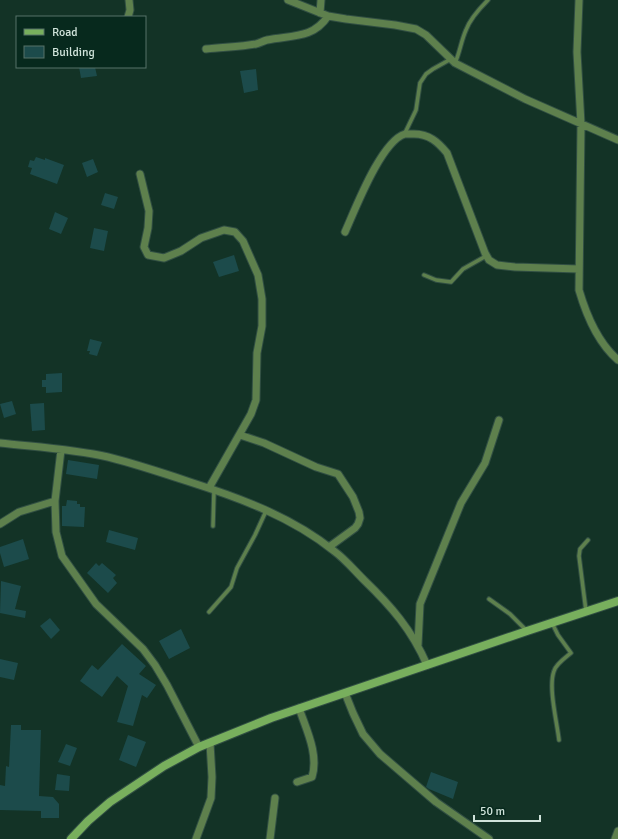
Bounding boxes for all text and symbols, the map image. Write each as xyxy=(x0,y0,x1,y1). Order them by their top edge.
legend xyxy=(16,16,146,68)
text: Road xyxy=(52,25,78,40)
text: Building xyxy=(52,45,95,60)
scale bar xyxy=(474,797,540,823)
text: 50 m xyxy=(480,804,505,819)

